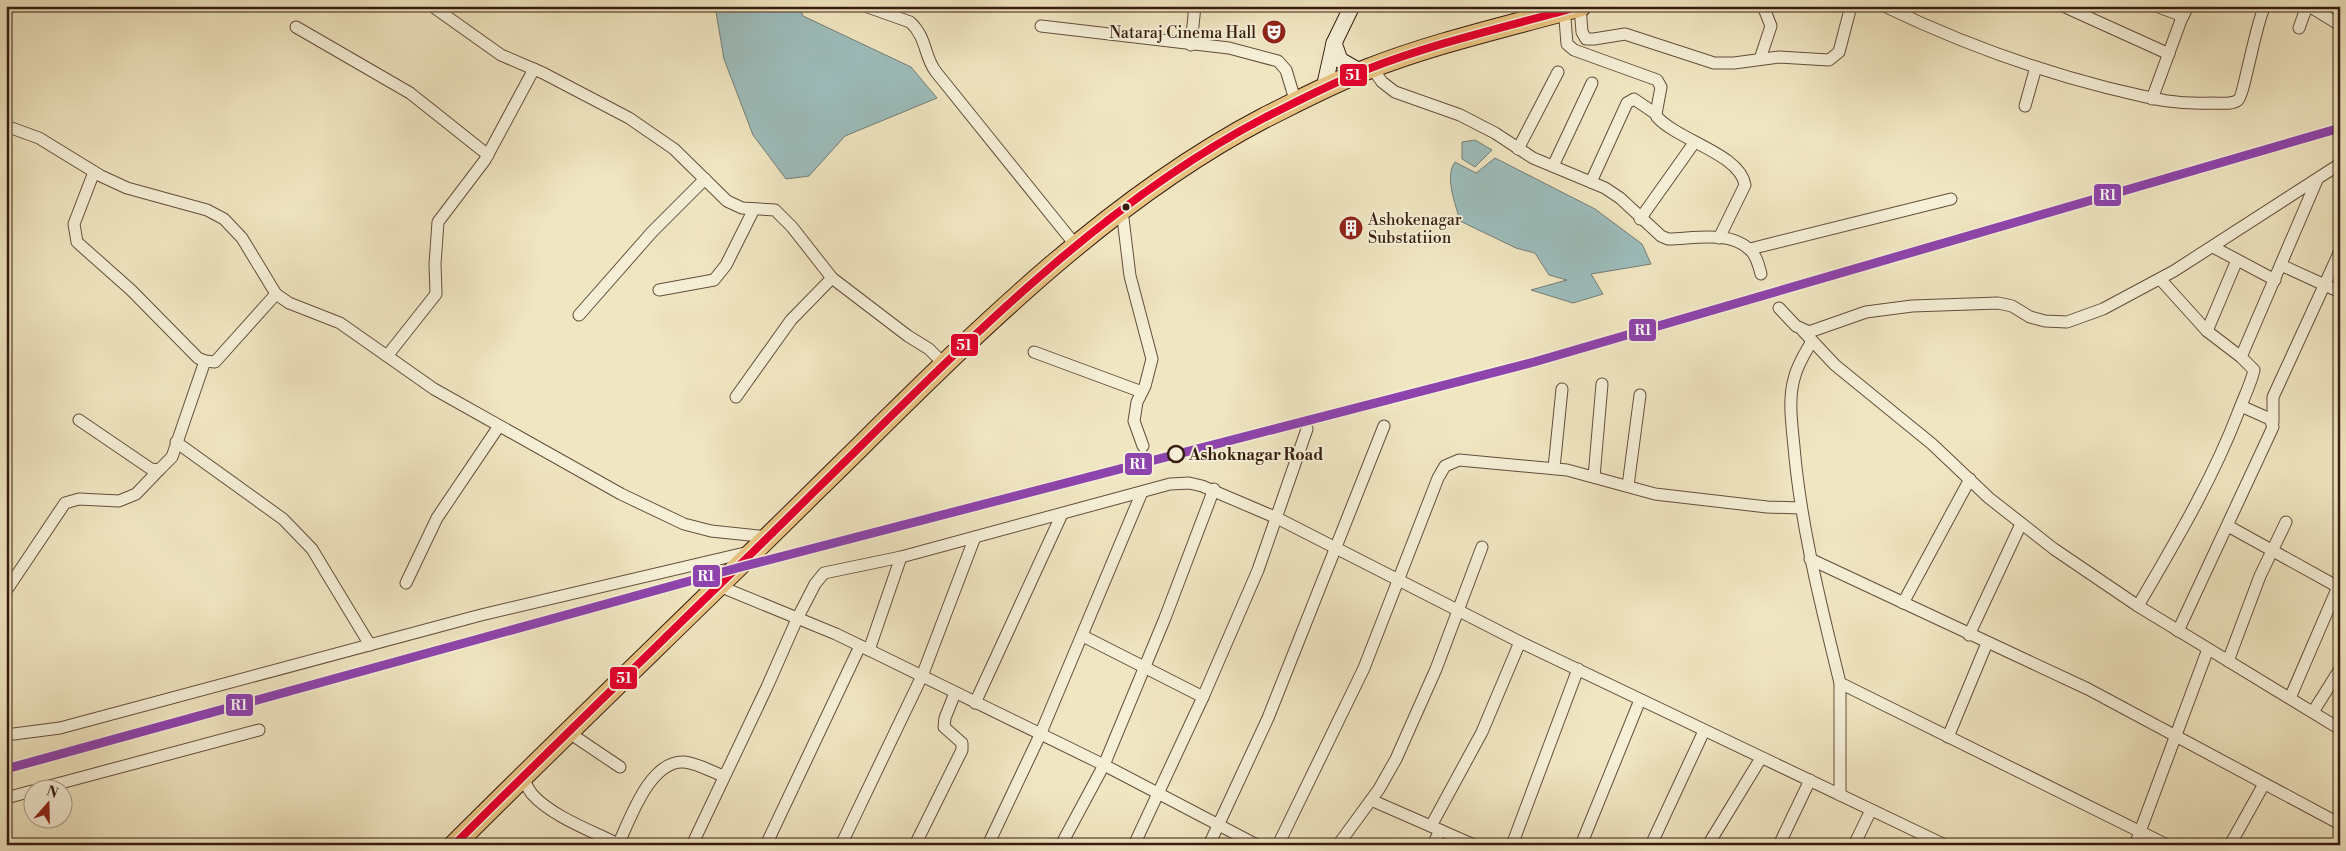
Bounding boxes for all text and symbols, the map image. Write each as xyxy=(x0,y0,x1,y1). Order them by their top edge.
theatre icon: Nataraj Cinema Hall xyxy=(1261,19,1287,45)
place label: Nataraj Cinema Hall xyxy=(1109,23,1256,43)
line badge: 51 xyxy=(1339,63,1368,87)
text: 51 xyxy=(1345,67,1361,85)
line badge: R1 xyxy=(2093,183,2122,207)
text: R1 xyxy=(2099,187,2117,205)
unlabelled marker xyxy=(1121,202,1131,212)
place label: Ashokenagar Substatiion xyxy=(1367,210,1462,248)
building icon: Ashokenagar Substatiion xyxy=(1338,215,1364,241)
line badge: R1 xyxy=(1628,318,1657,342)
text: R1 xyxy=(1634,322,1652,340)
line badge: 51 xyxy=(950,333,979,357)
text: 51 xyxy=(956,337,972,355)
marker: Ashoknagar Road xyxy=(1167,445,1185,463)
place label: Ashoknagar Road xyxy=(1188,445,1323,465)
line badge: R1 xyxy=(1124,452,1153,476)
text: R1 xyxy=(1129,456,1147,474)
line badge: R1 xyxy=(692,564,721,588)
text: R1 xyxy=(697,568,715,586)
line badge: 51 xyxy=(609,666,638,690)
text: 51 xyxy=(616,670,632,688)
line badge: R1 xyxy=(225,693,254,717)
text: R1 xyxy=(230,697,248,715)
north arrow xyxy=(22,778,72,828)
text: N xyxy=(44,782,60,803)

